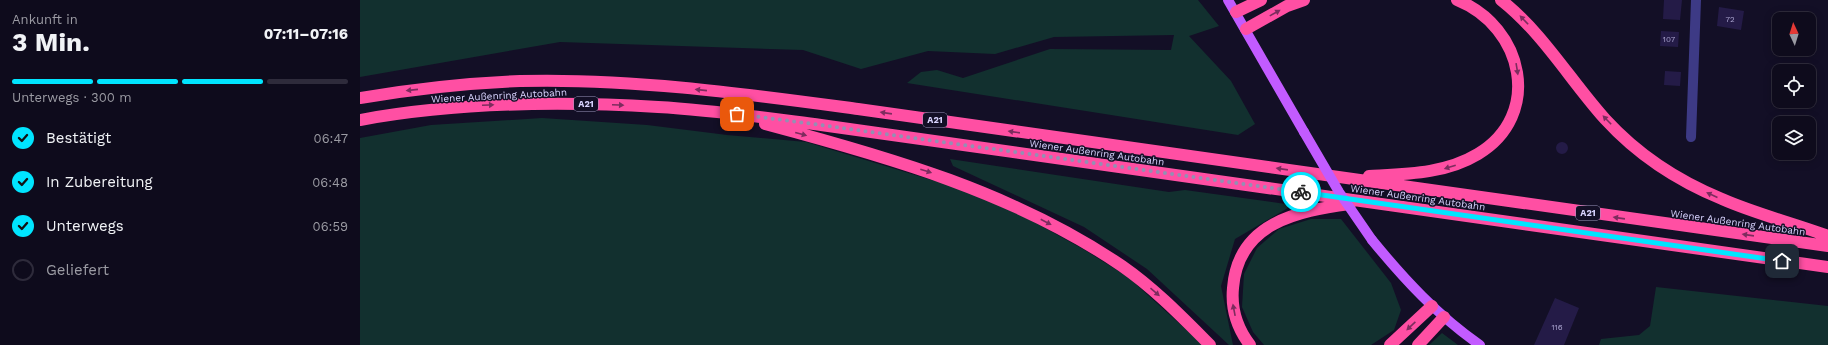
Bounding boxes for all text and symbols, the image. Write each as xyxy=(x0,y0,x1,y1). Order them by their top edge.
one-way arrow xyxy=(1269,10,1280,17)
text: Ankunft in xyxy=(12,12,78,27)
north arrow xyxy=(1772,12,1816,56)
map controls xyxy=(1772,12,1816,160)
one-way arrow xyxy=(1519,15,1529,25)
house number: 72 xyxy=(1725,15,1735,24)
text: 07:11–07:16 xyxy=(264,25,348,43)
text: 3 Min. xyxy=(12,27,90,57)
house number: 107 xyxy=(1663,35,1676,44)
one-way arrow xyxy=(1514,63,1520,75)
button: locate xyxy=(1772,64,1816,108)
street label: Wiener Außenring Autobahn xyxy=(431,86,567,105)
one-way arrow xyxy=(406,87,418,94)
one-way arrow xyxy=(695,87,707,94)
text: Unterwegs · 300 m xyxy=(12,90,132,105)
road number: A21 xyxy=(574,97,598,111)
pin xyxy=(720,97,754,131)
one-way arrow xyxy=(482,102,494,109)
one-way arrow xyxy=(612,102,625,108)
icon: bag xyxy=(726,103,748,125)
one-way arrow xyxy=(880,110,892,116)
road number: A21 xyxy=(923,113,947,127)
one-way arrow xyxy=(1602,115,1612,125)
button: layers xyxy=(1772,116,1816,160)
icon: check xyxy=(12,127,34,149)
one-way arrow xyxy=(1008,128,1020,135)
text: Bestätigt xyxy=(46,129,111,147)
text: 06:47 xyxy=(314,131,348,146)
one-way arrow xyxy=(796,131,808,137)
street label: Wiener Außenring Autobahn xyxy=(1029,138,1165,167)
one-way arrow xyxy=(1443,164,1455,170)
one-way arrow xyxy=(1276,166,1288,172)
one-way arrow xyxy=(920,168,932,174)
icon: check xyxy=(12,171,34,193)
courier xyxy=(1281,172,1321,212)
text: In Zubereitung xyxy=(46,173,153,191)
text: 06:48 xyxy=(312,175,348,190)
icon: bike xyxy=(1290,181,1312,203)
street label: Wiener Außenring Autobahn xyxy=(1350,183,1486,212)
one-way arrow xyxy=(1706,192,1718,198)
road number: A21 xyxy=(1576,206,1600,220)
street label: Wiener Außenring Autobahn xyxy=(1670,208,1806,237)
icon: check xyxy=(12,215,34,237)
one-way arrow xyxy=(1613,215,1625,221)
text: Unterwegs xyxy=(46,217,124,235)
one-way arrow xyxy=(1040,218,1051,225)
text: 06:59 xyxy=(313,219,348,234)
one-way arrow xyxy=(1742,232,1754,238)
pin xyxy=(1765,244,1799,278)
icon: home xyxy=(1771,250,1793,272)
text: Geliefert xyxy=(46,261,109,279)
one-way arrow xyxy=(1149,287,1160,296)
one-way arrow xyxy=(1231,304,1237,316)
one-way arrow xyxy=(1406,321,1416,330)
house number: 116 xyxy=(1551,323,1563,332)

